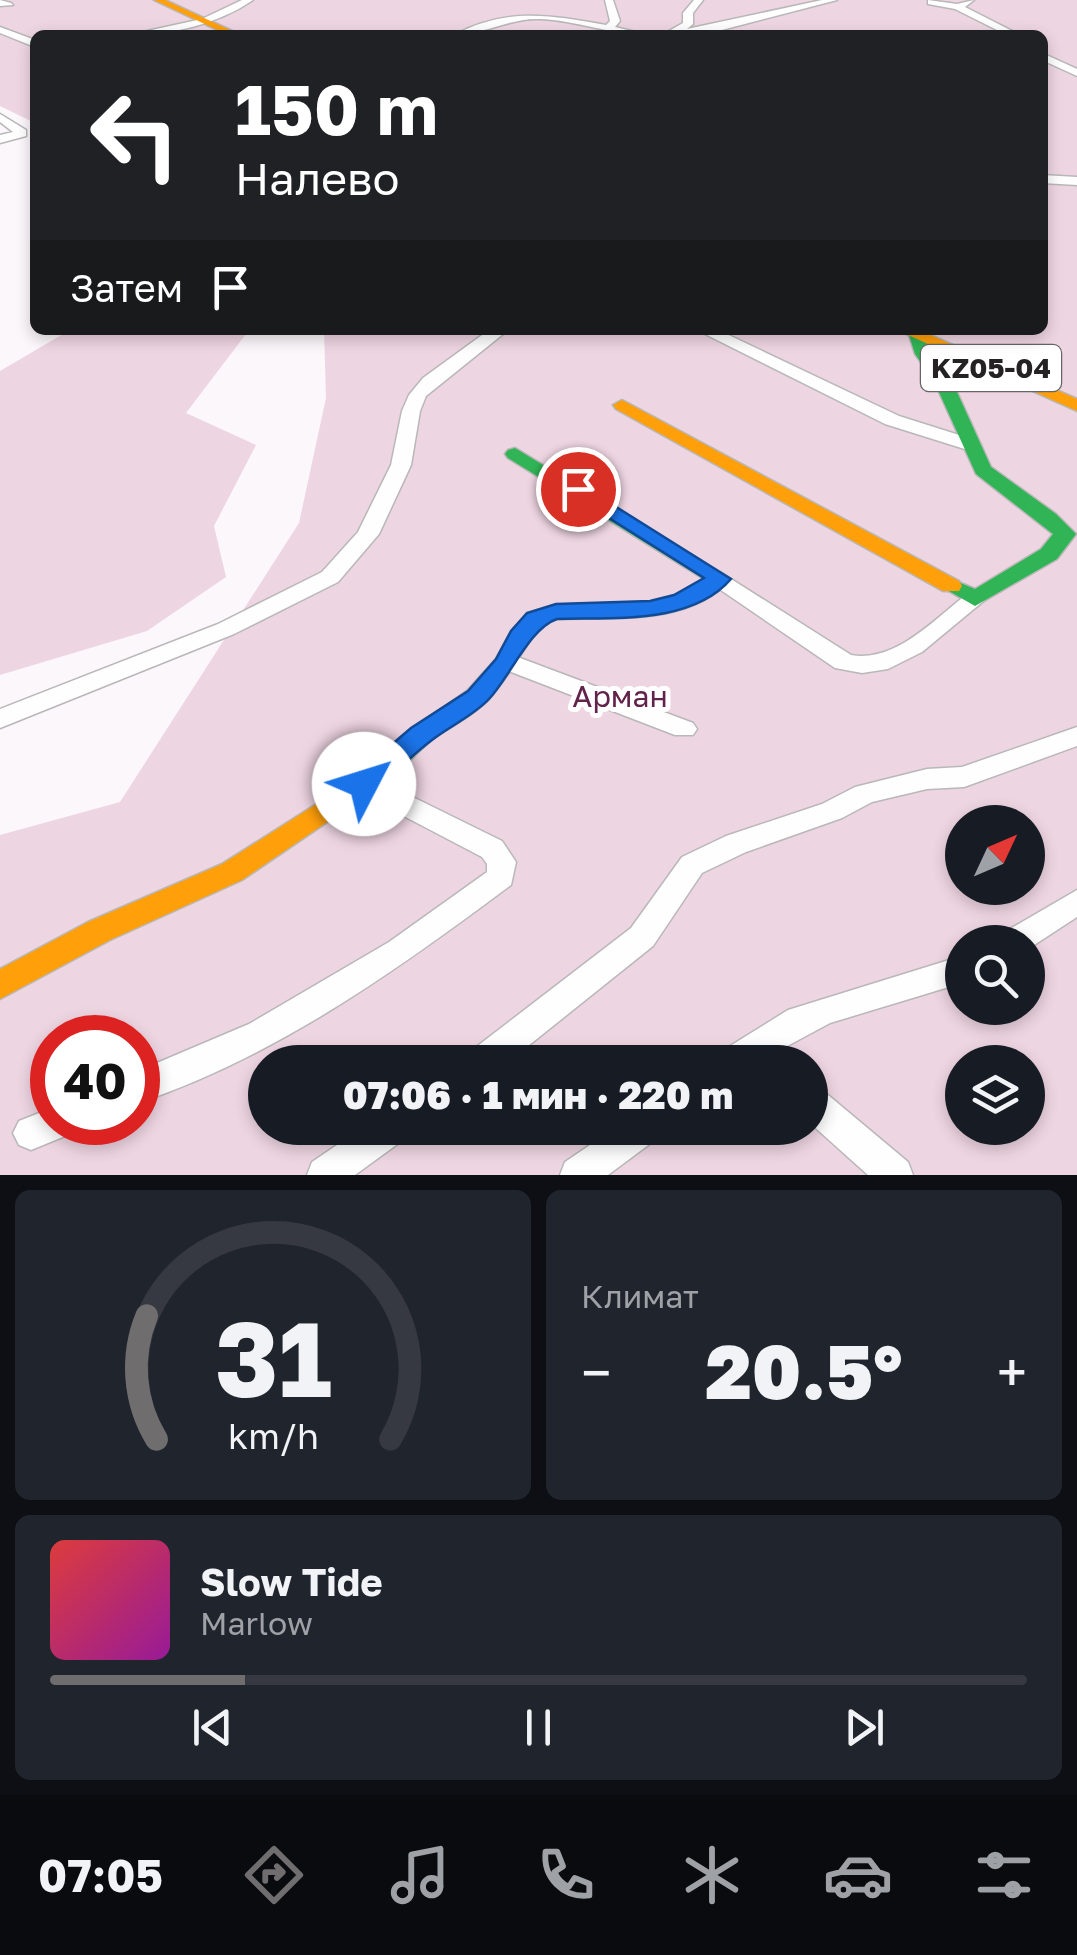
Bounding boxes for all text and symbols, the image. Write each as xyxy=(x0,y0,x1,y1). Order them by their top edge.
text: 150 m xyxy=(235,66,438,150)
icon: left xyxy=(70,70,200,200)
text: Налево xyxy=(235,151,399,205)
icon: arrive xyxy=(203,260,258,315)
text: Затем xyxy=(70,265,183,310)
road number: KZ05-04 xyxy=(921,345,1061,391)
pin xyxy=(536,447,621,532)
icon: arrive xyxy=(551,462,606,517)
park label: Арман xyxy=(572,678,668,714)
position arrow xyxy=(312,732,416,836)
north arrow xyxy=(945,805,1045,905)
map controls xyxy=(945,805,1045,1145)
button: search xyxy=(945,925,1045,1025)
speed limit sign: 40 xyxy=(30,1015,160,1145)
button: layers xyxy=(945,1045,1045,1145)
text: 07:06 · 1 мин · 220 m xyxy=(343,1072,733,1117)
text: Климат xyxy=(581,1277,699,1315)
text: 31 xyxy=(214,1295,332,1420)
text: 20.5° xyxy=(705,1325,903,1416)
text: − xyxy=(581,1339,611,1405)
text: + xyxy=(997,1339,1027,1405)
text: km/h xyxy=(228,1414,318,1457)
text: Slow Tide xyxy=(200,1559,383,1604)
text: Marlow xyxy=(200,1604,313,1642)
icon: previous xyxy=(185,1700,240,1755)
icon: pause xyxy=(511,1700,566,1755)
icon: next xyxy=(837,1700,892,1755)
icon: directions xyxy=(239,1840,309,1910)
icon: music xyxy=(385,1840,455,1910)
icon: phone xyxy=(531,1840,601,1910)
icon: climate xyxy=(677,1840,747,1910)
icon: car xyxy=(823,1840,893,1910)
icon: filters xyxy=(969,1840,1039,1910)
text: 07:05 xyxy=(38,1848,163,1902)

